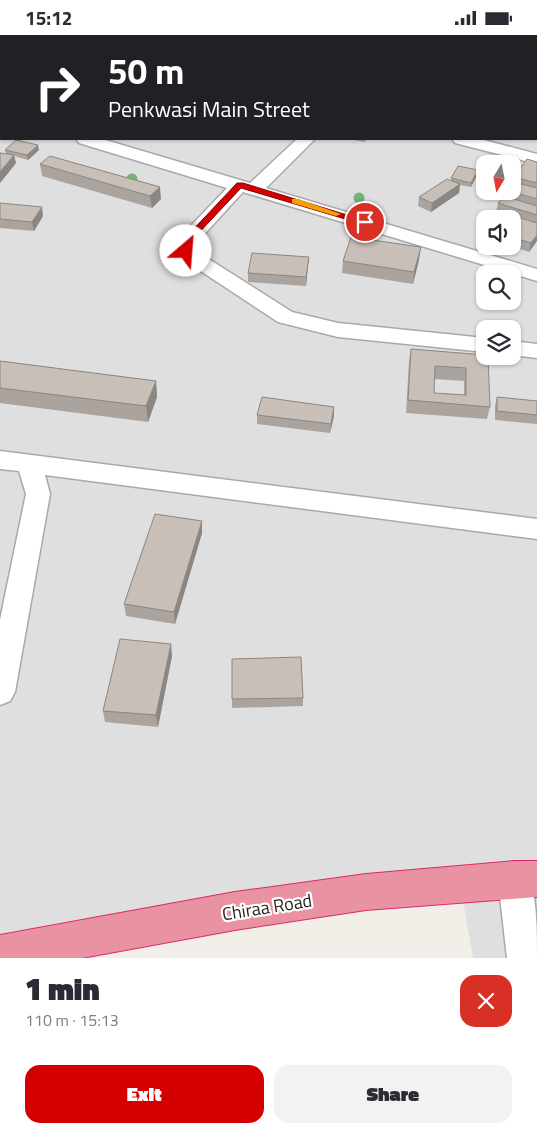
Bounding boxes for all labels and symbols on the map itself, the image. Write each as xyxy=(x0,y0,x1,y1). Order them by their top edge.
north arrow xyxy=(476,155,521,200)
pin xyxy=(344,201,386,243)
position arrow xyxy=(159,224,211,276)
street label: Chiraa Road xyxy=(220,887,314,927)

